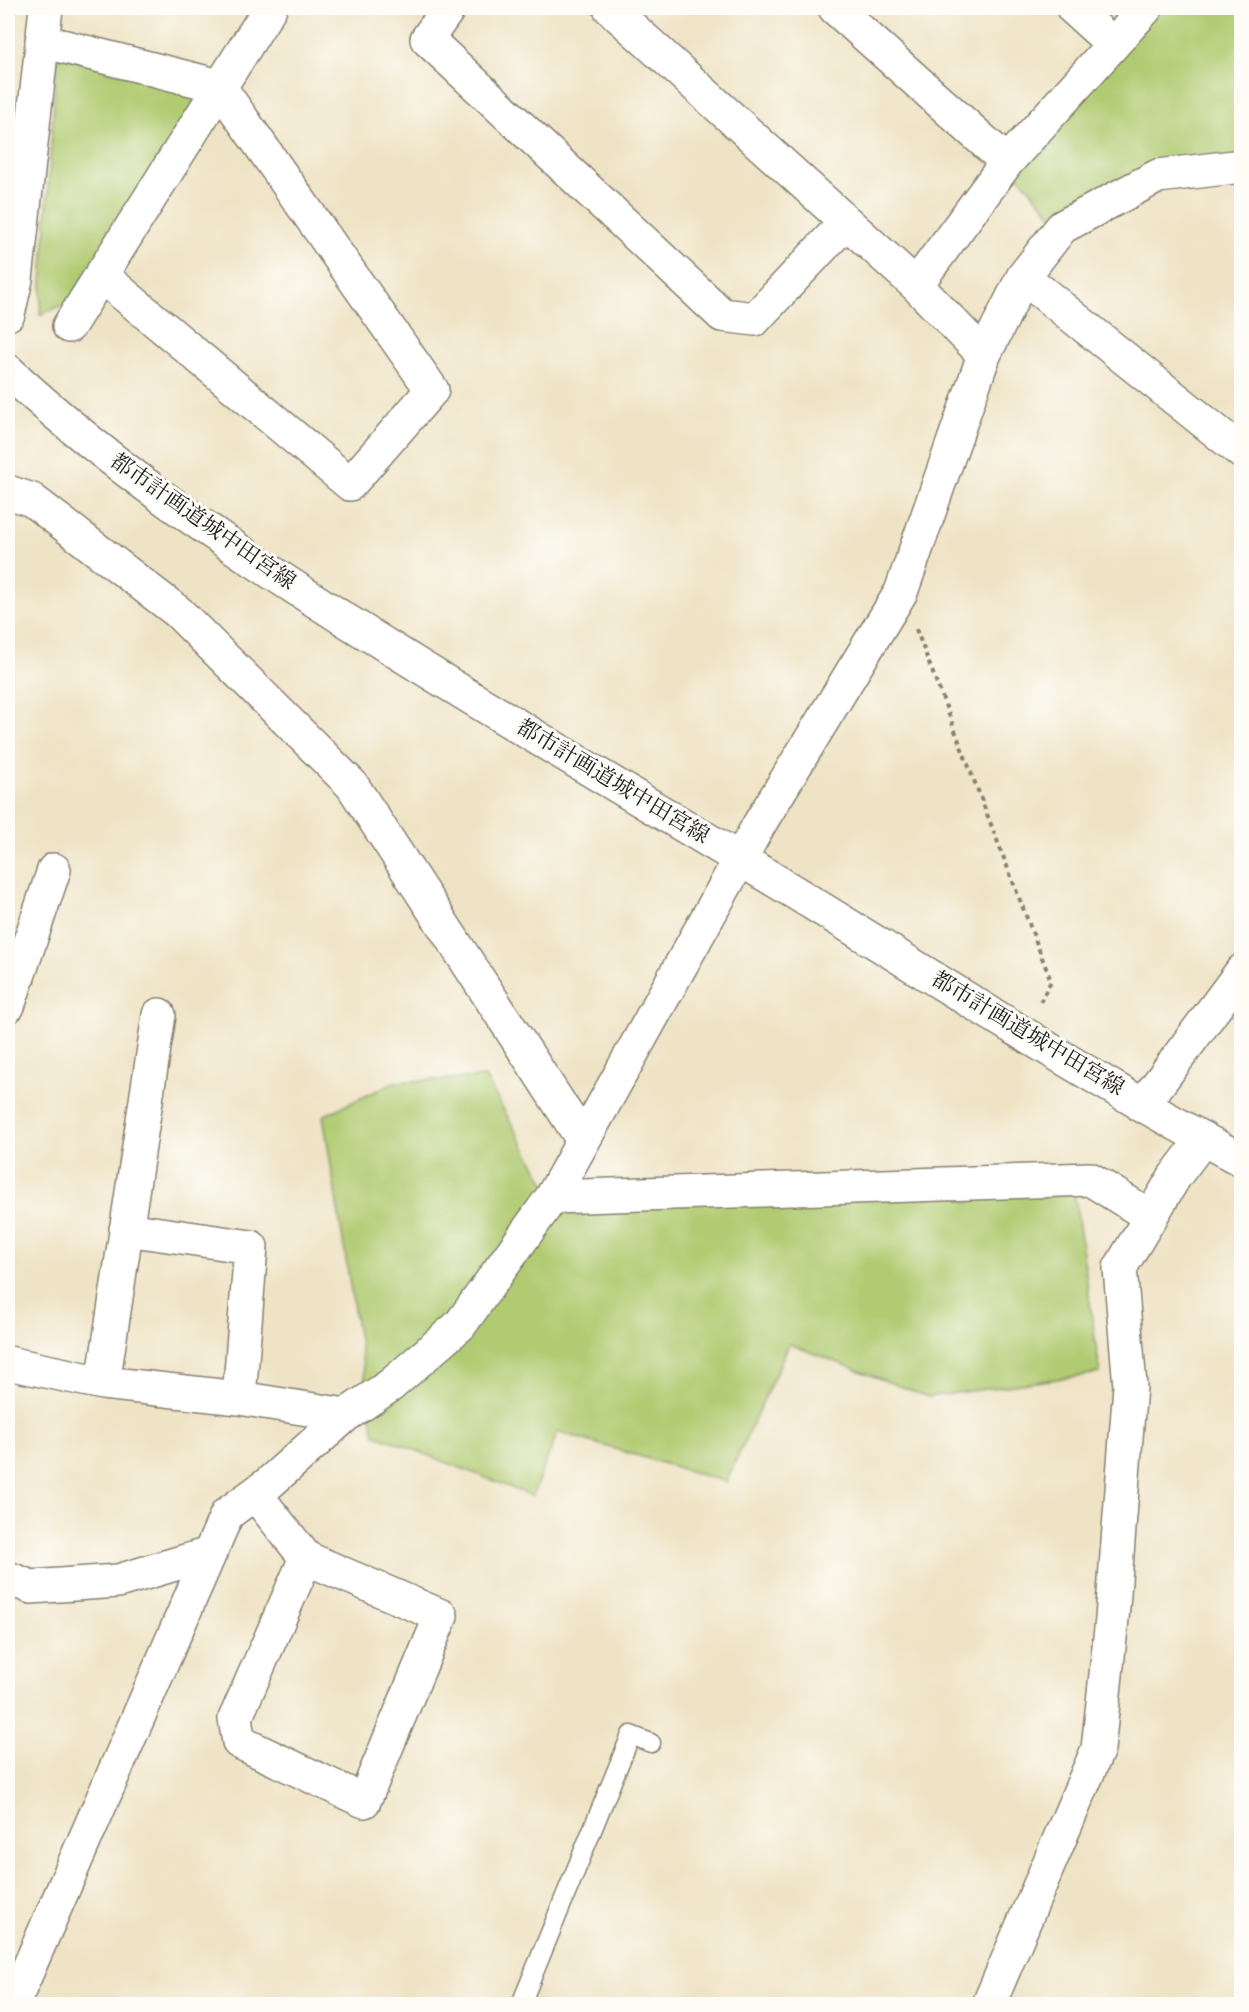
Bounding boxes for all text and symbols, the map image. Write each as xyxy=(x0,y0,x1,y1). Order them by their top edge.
street label: 都市計画道城中田宮線 xyxy=(103,447,301,599)
street label: 都市計画道城中田宮線 xyxy=(509,713,715,853)
street label: 都市計画道城中田宮線 xyxy=(924,965,1130,1105)

